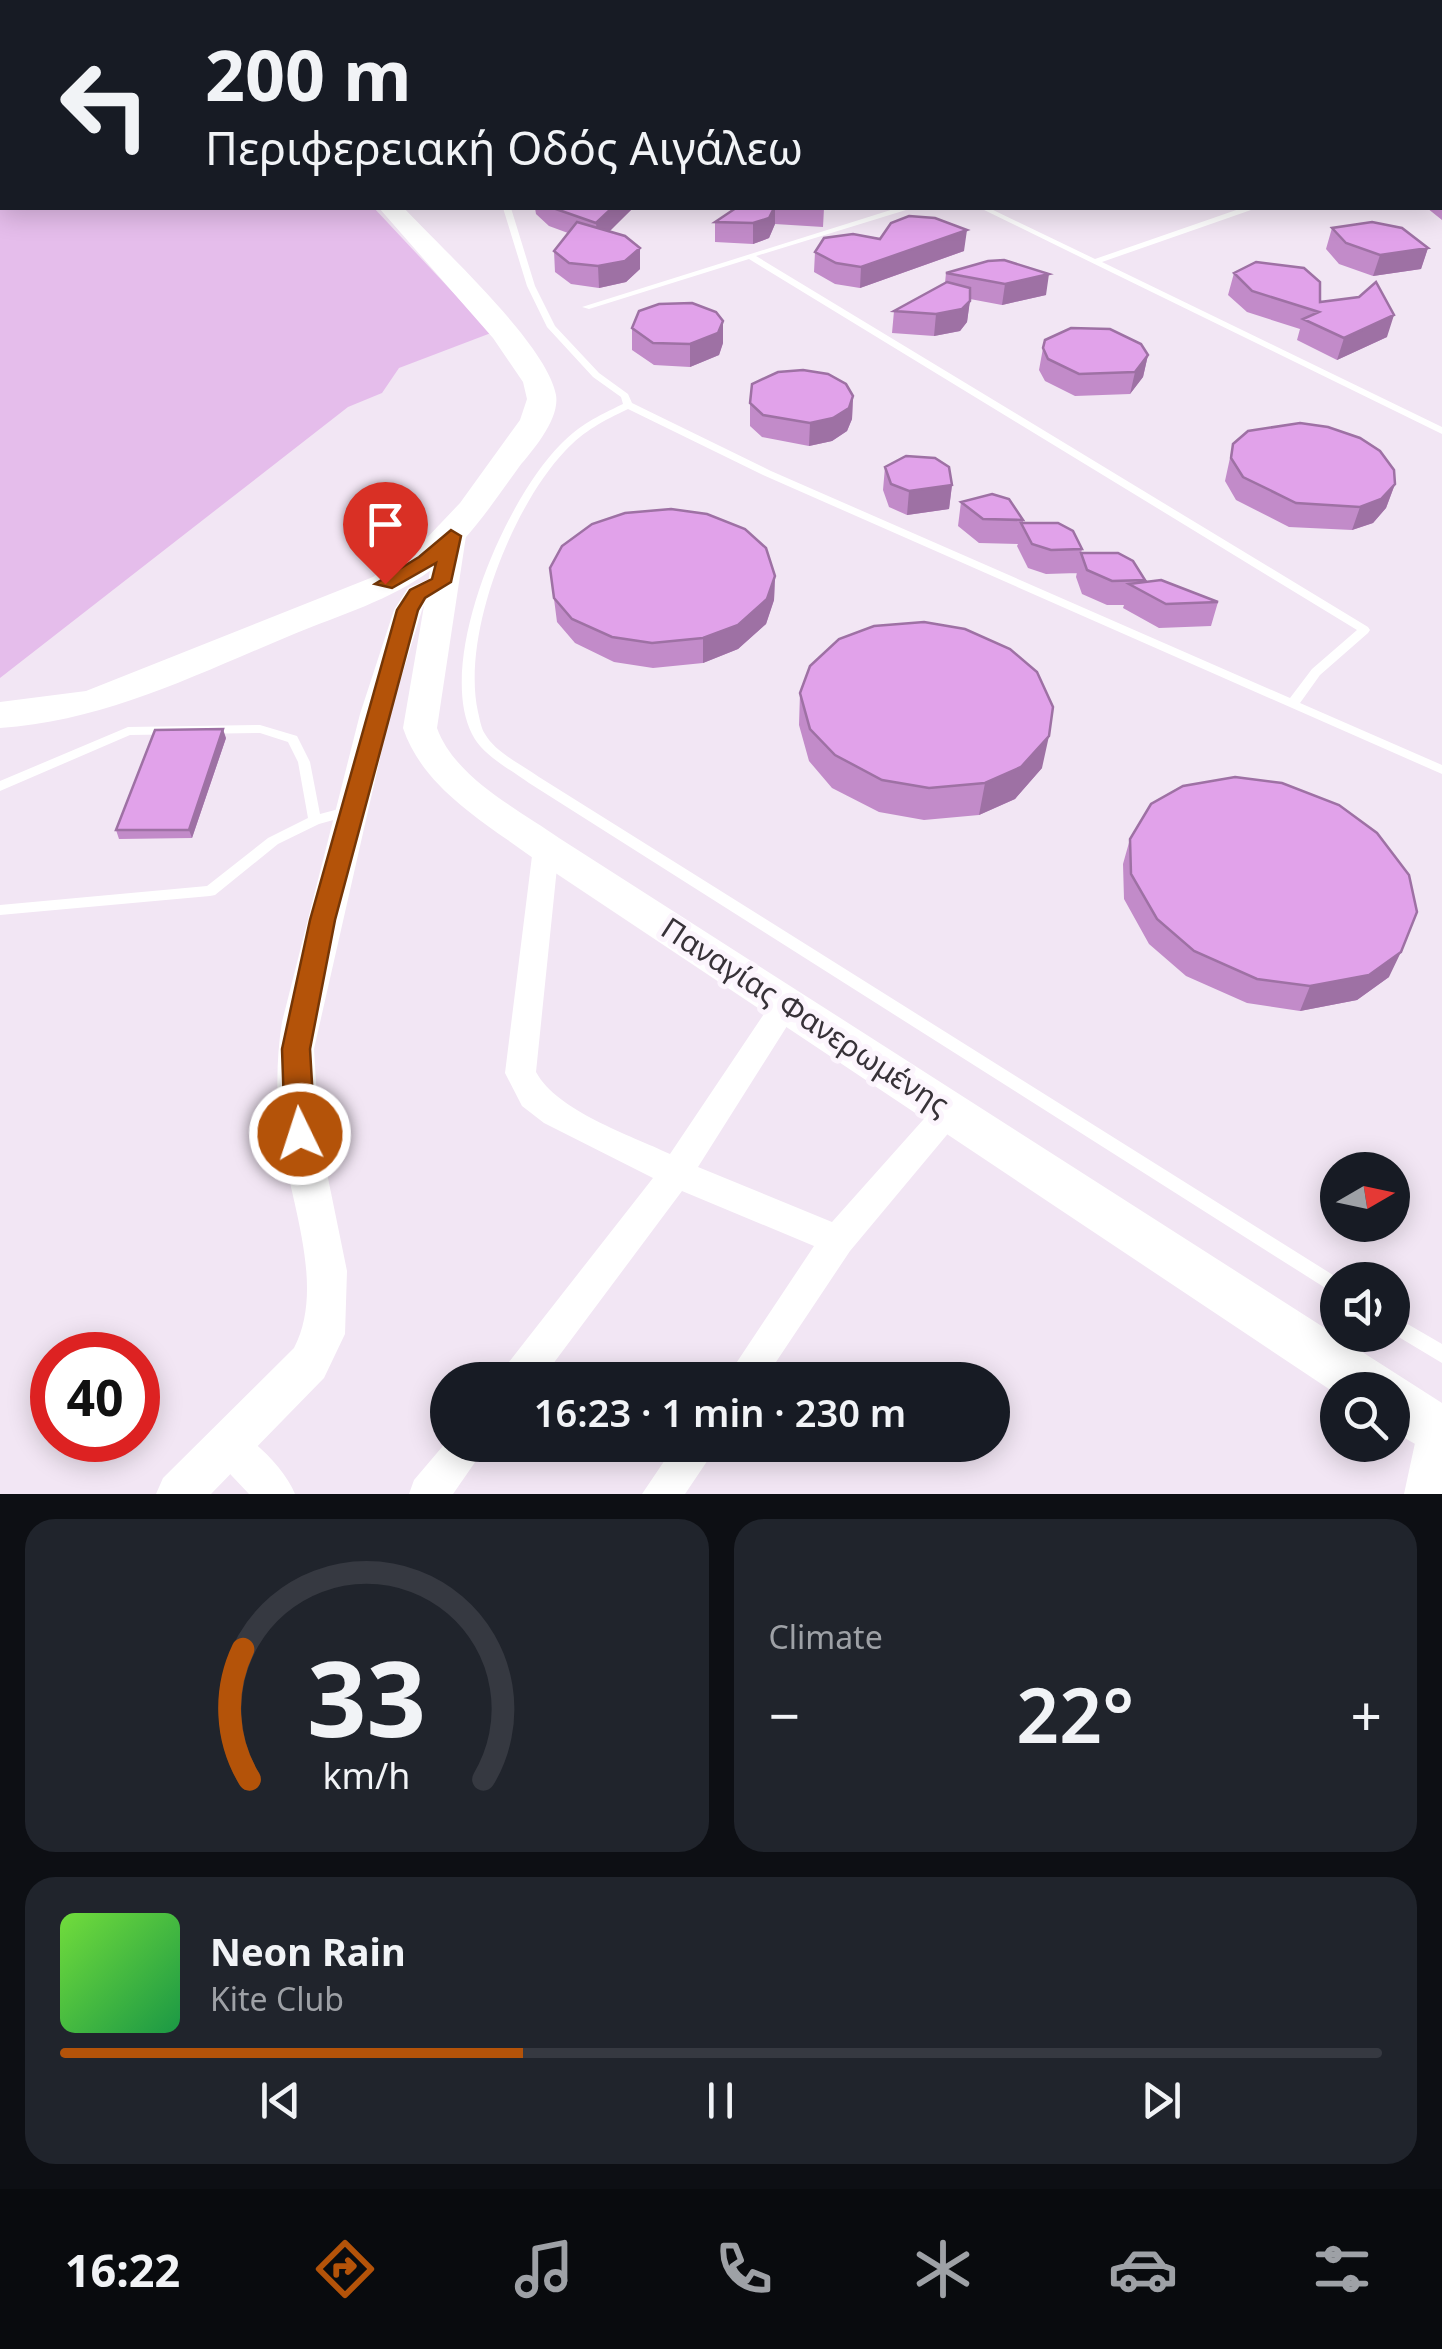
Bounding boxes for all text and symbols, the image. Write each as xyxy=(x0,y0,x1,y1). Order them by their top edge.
text: 200 m xyxy=(205,26,412,122)
icon: left xyxy=(40,40,170,170)
text: Περιφερειακή Οδός Αιγάλεω xyxy=(205,117,803,178)
pin xyxy=(343,482,428,585)
icon: arrive xyxy=(358,497,413,552)
street label: Παναγίας Φανερωμένης xyxy=(654,907,958,1124)
position arrow xyxy=(248,1082,352,1186)
north arrow xyxy=(1320,1152,1410,1242)
map controls xyxy=(1320,1152,1410,1462)
button: sound xyxy=(1320,1262,1410,1352)
speed limit sign: 40 xyxy=(30,1332,160,1462)
button: search xyxy=(1320,1372,1410,1462)
text: 16:23 · 1 min · 230 m xyxy=(534,1386,906,1438)
text: Climate xyxy=(769,1615,883,1658)
text: 33 xyxy=(307,1626,426,1767)
text: 22° xyxy=(1016,1663,1134,1765)
text: − xyxy=(769,1677,800,1752)
text: + xyxy=(1351,1677,1382,1752)
text: km/h xyxy=(323,1751,411,1799)
text: Neon Rain xyxy=(210,1925,406,1977)
text: Kite Club xyxy=(210,1977,344,2020)
icon: previous xyxy=(253,2073,308,2128)
icon: pause xyxy=(693,2073,748,2128)
icon: next xyxy=(1134,2073,1189,2128)
icon: directions xyxy=(310,2234,380,2304)
icon: music xyxy=(509,2234,579,2304)
icon: phone xyxy=(709,2234,779,2304)
icon: climate xyxy=(908,2234,978,2304)
icon: car xyxy=(1108,2234,1178,2304)
icon: filters xyxy=(1307,2234,1377,2304)
text: 16:22 xyxy=(65,2239,180,2300)

